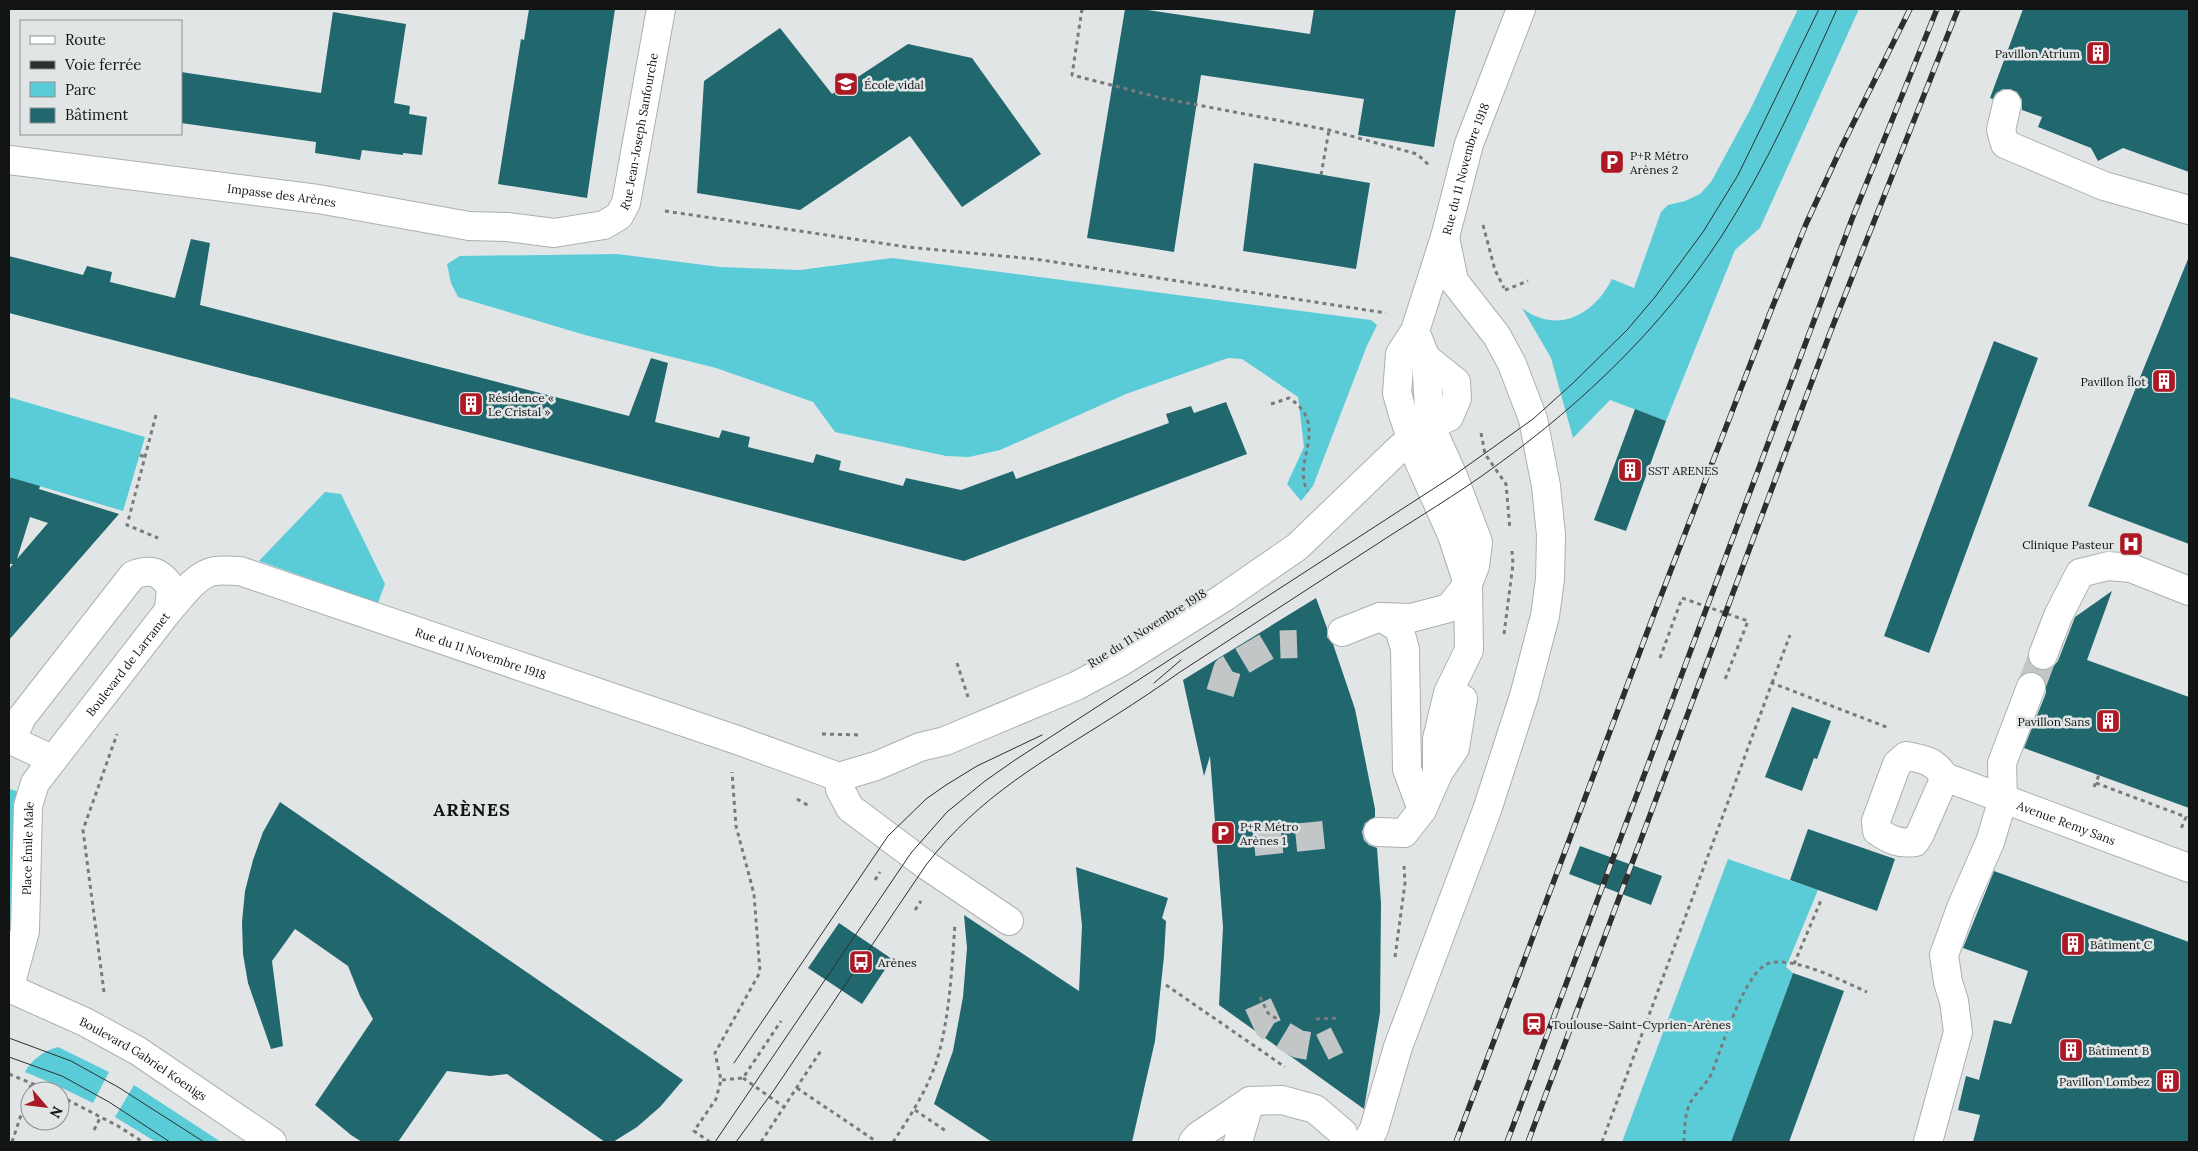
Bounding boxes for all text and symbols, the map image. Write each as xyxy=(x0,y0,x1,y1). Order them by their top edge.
legend xyxy=(20,20,182,135)
text: Route xyxy=(65,30,106,49)
building icon: Pavillon Atrium xyxy=(2085,40,2111,66)
place label: Pavillon Atrium xyxy=(1995,46,2080,61)
street label: Rue Jean-Joseph Sanfourche xyxy=(616,51,661,212)
text: Voie ferrée xyxy=(64,55,141,74)
school or university icon: École vidal xyxy=(833,71,859,97)
place label: École vidal xyxy=(864,77,924,92)
text: Parc xyxy=(65,80,96,99)
street label: Rue du 11 Novembre 1918 xyxy=(1438,100,1492,236)
text: Bâtiment xyxy=(65,105,128,124)
place label: P+R Métro Arènes 2 xyxy=(1629,148,1688,177)
parking icon: P+R Métro Arènes 2 xyxy=(1599,149,1625,175)
street label: Impasse des Arènes xyxy=(226,180,338,210)
building icon: Pavillon Îlot xyxy=(2151,368,2177,394)
place label: Pavillon Îlot xyxy=(2080,374,2146,389)
place label: Résidence « Le Cristal » xyxy=(488,390,554,419)
building icon: Résidence « Le Cristal » xyxy=(458,391,484,417)
building icon: SST ARENES xyxy=(1617,457,1643,483)
place label: SST ARENES xyxy=(1648,463,1719,478)
hospital icon: Clinique Pasteur xyxy=(2118,531,2144,557)
place label: Clinique Pasteur xyxy=(2022,537,2115,552)
street label: Rue du 11 Novembre 1918 xyxy=(1085,585,1209,671)
street label: Boulevard de Larramet xyxy=(82,608,173,719)
street label: Rue du 11 Novembre 1918 xyxy=(414,624,549,682)
building icon: Pavillon Sans xyxy=(2095,708,2121,734)
place label: Pavillon Sans xyxy=(2018,714,2090,729)
street label: Avenue Remy Sans xyxy=(2014,797,2118,848)
district label: ARÈNES xyxy=(433,798,511,821)
street label: Place Émile Male xyxy=(18,799,37,895)
place label: P+R Métro Arènes 1 xyxy=(1239,819,1298,848)
parking icon: P+R Métro Arènes 1 xyxy=(1210,820,1236,846)
building icon: Bâtiment C xyxy=(2060,931,2086,957)
place label: Bâtiment C xyxy=(2090,937,2153,952)
bus stop icon: Arènes xyxy=(848,949,874,975)
place label: Arènes xyxy=(877,955,917,970)
station icon: Toulouse-Saint-Cyprien-Arènes xyxy=(1521,1011,1547,1037)
street label: Boulevard Gabriel Koenigs xyxy=(77,1013,210,1104)
place label: Toulouse-Saint-Cyprien-Arènes xyxy=(1552,1017,1731,1032)
building icon: Bâtiment B xyxy=(2058,1037,2084,1063)
place label: Bâtiment B xyxy=(2088,1043,2149,1058)
building icon: Pavillon Lombez xyxy=(2155,1068,2181,1094)
place label: Pavillon Lombez xyxy=(2059,1074,2150,1089)
north arrow xyxy=(20,1081,70,1131)
text: N xyxy=(46,1103,67,1121)

